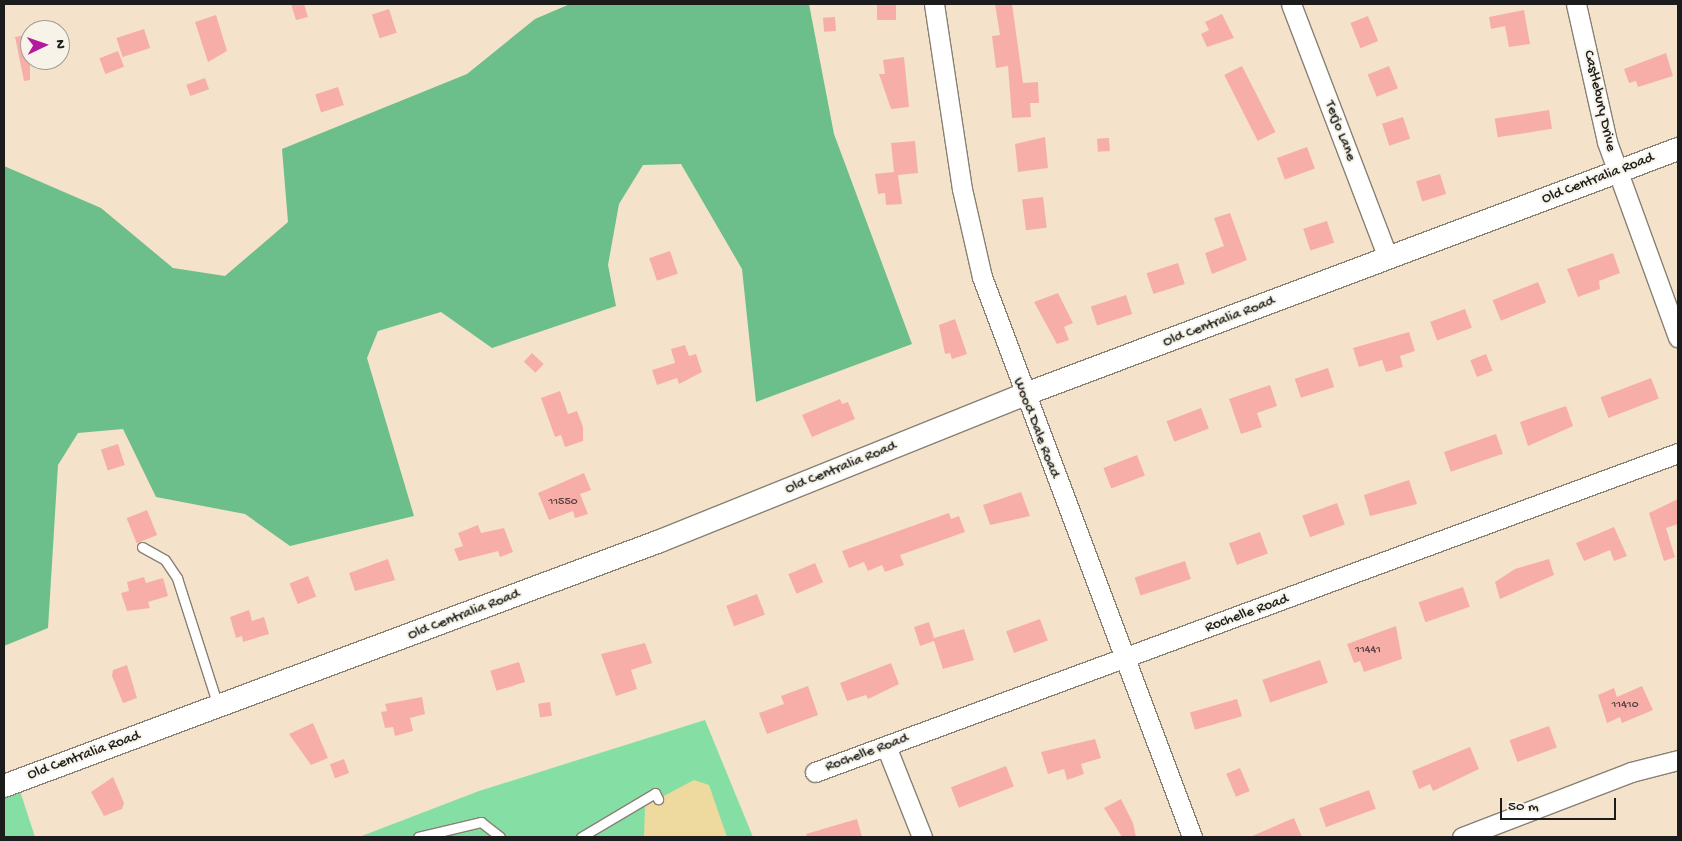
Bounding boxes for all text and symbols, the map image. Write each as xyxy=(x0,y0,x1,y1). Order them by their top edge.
north arrow xyxy=(20,20,70,70)
text: N xyxy=(51,39,68,49)
street label: Castlebury Drive xyxy=(1579,49,1619,153)
street label: Terjo Lane xyxy=(1320,98,1360,164)
street label: Old Centralia Road xyxy=(1539,149,1657,209)
street label: Old Centralia Road xyxy=(1160,292,1278,352)
street label: Wood Dale Road xyxy=(1009,375,1063,481)
street label: Old Centralia Road xyxy=(783,437,899,499)
house number: 11550 xyxy=(548,496,578,510)
street label: Old Centralia Road xyxy=(405,585,523,645)
street label: Rochelle Road xyxy=(1203,591,1291,637)
house number: 11441 xyxy=(1355,644,1381,658)
house number: 11410 xyxy=(1611,699,1639,713)
street label: Old Centralia Road xyxy=(25,727,143,785)
street label: Rochelle Road xyxy=(823,730,911,776)
scale bar xyxy=(1502,788,1618,820)
text: 50 m xyxy=(1508,798,1539,816)

